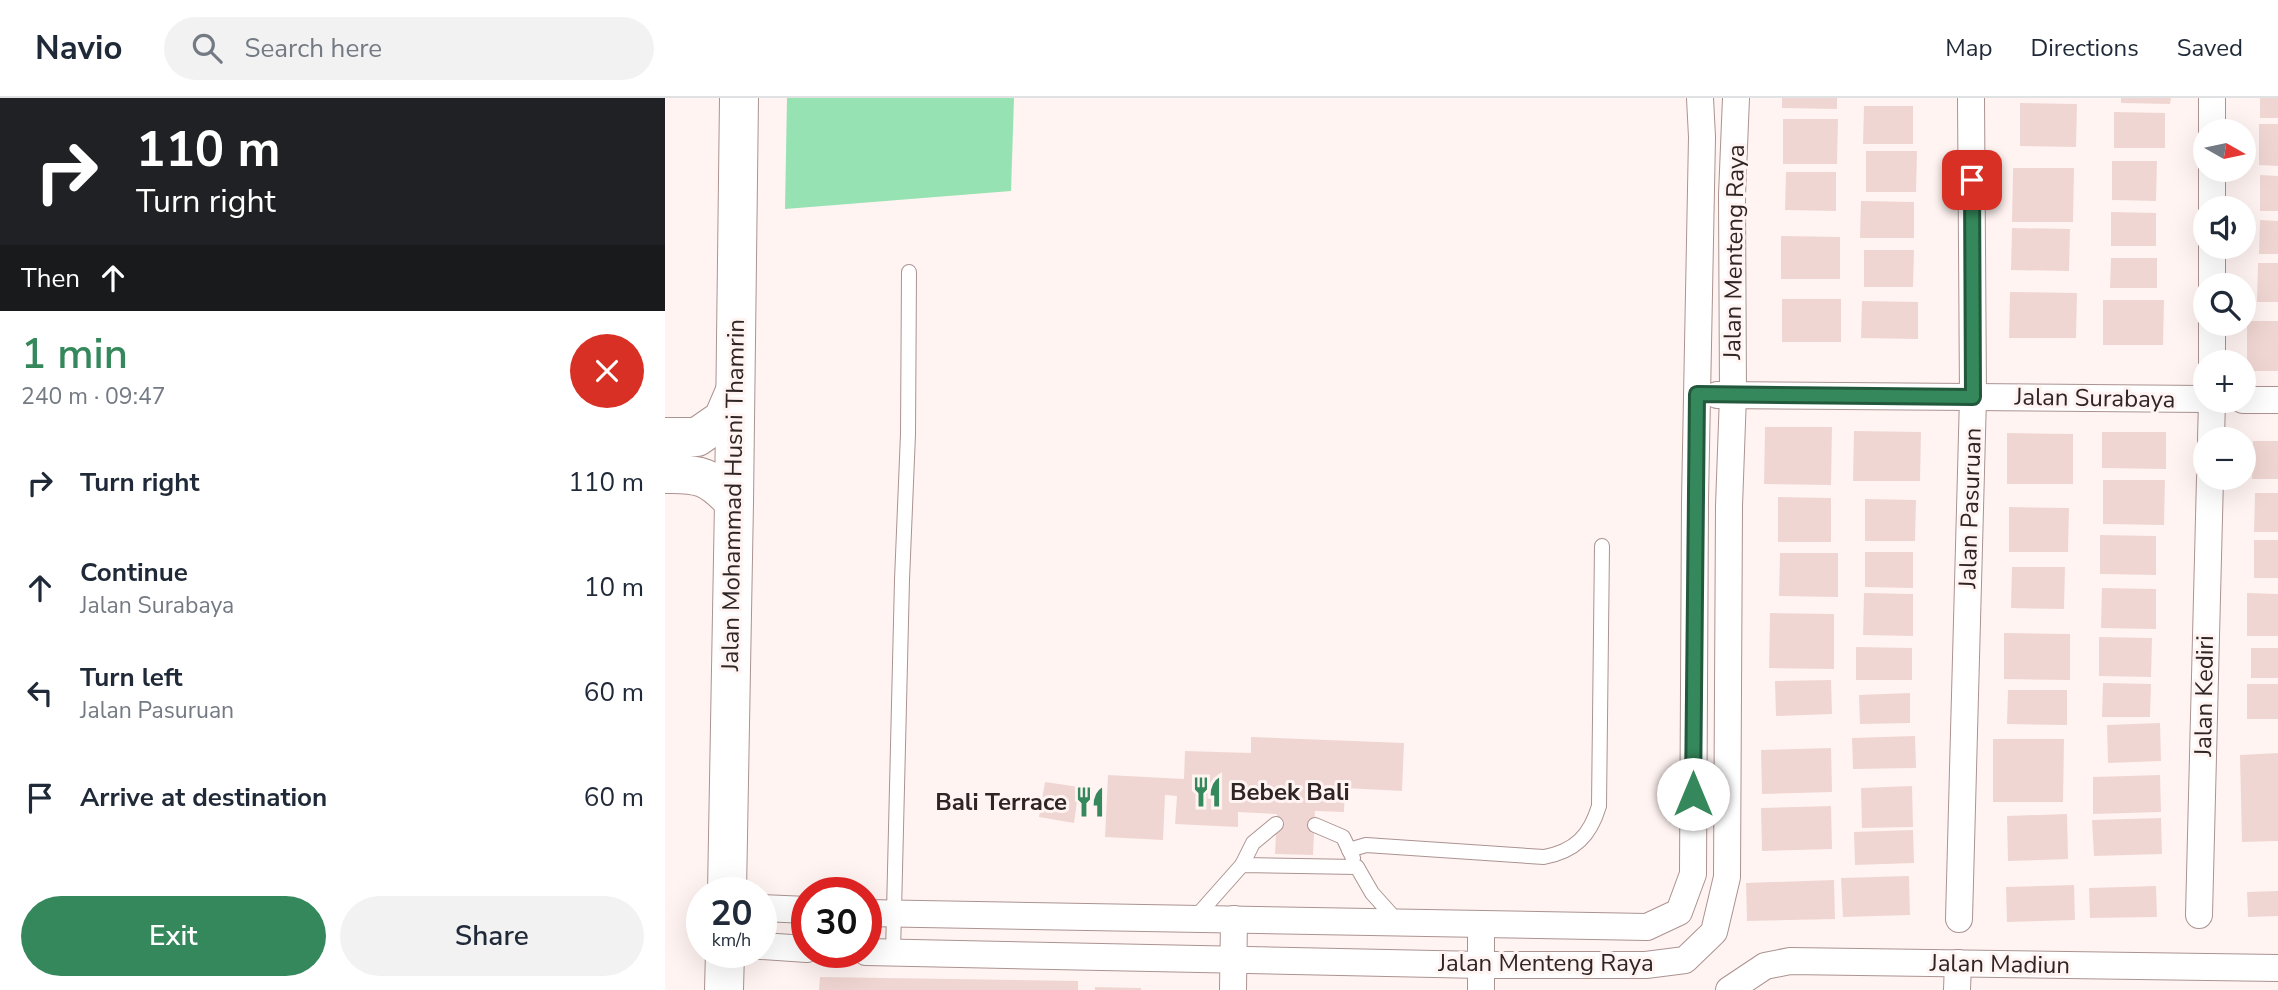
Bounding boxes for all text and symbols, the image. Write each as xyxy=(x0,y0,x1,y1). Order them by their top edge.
search box xyxy=(164,17,654,80)
text: Navio xyxy=(35,26,122,71)
icon: search xyxy=(188,29,226,67)
text: Search here xyxy=(244,31,382,66)
text: Map xyxy=(1945,32,1992,64)
text: Directions xyxy=(2030,32,2139,64)
text: Saved xyxy=(2177,32,2243,64)
text: 110 m xyxy=(136,116,280,183)
north arrow xyxy=(2193,119,2256,182)
map controls xyxy=(2193,119,2256,490)
icon: right xyxy=(21,126,112,217)
street label: Jalan Menteng Raya xyxy=(1716,144,1752,361)
pin xyxy=(1942,150,2002,210)
icon: arrive xyxy=(1953,161,1991,199)
text: Turn right xyxy=(136,180,276,223)
button: sound xyxy=(2193,196,2256,259)
icon: ahead xyxy=(94,259,132,297)
text: Then xyxy=(21,261,80,296)
button: search xyxy=(2193,273,2256,336)
street label: Jalan Mohammad Husni Thamrin xyxy=(714,319,752,672)
text: 1 min xyxy=(21,326,128,383)
button: close xyxy=(570,334,644,408)
button: + xyxy=(2193,350,2256,413)
text: 240 m · 09:47 xyxy=(21,381,166,412)
street label: Jalan Surabaya xyxy=(2013,381,2176,415)
street label: Jalan Pasuruan xyxy=(1951,427,1989,590)
button: − xyxy=(2193,427,2256,490)
icon: right xyxy=(21,464,59,502)
text: Turn right xyxy=(80,465,199,500)
text: 110 m xyxy=(568,465,644,500)
text: Continue xyxy=(80,555,188,590)
icon: ahead xyxy=(21,569,59,607)
text: 10 m xyxy=(584,570,644,605)
text: Jalan Surabaya xyxy=(80,590,234,621)
street label: Jalan Kediri xyxy=(2187,635,2221,758)
text: Turn left xyxy=(80,660,183,695)
icon: left xyxy=(21,674,59,712)
text: 60 m xyxy=(584,675,644,710)
text: Jalan Pasuruan xyxy=(80,695,234,726)
position arrow xyxy=(1656,757,1730,831)
restaurant icon: Bebek Bali xyxy=(1190,775,1224,809)
place label: Bebek Bali xyxy=(1230,776,1350,808)
icon: arrive xyxy=(21,779,59,817)
text: Arrive at destination xyxy=(80,780,327,815)
text: 60 m xyxy=(584,780,644,815)
restaurant icon: Bali Terrace xyxy=(1073,785,1107,819)
place label: Bali Terrace xyxy=(935,786,1067,818)
speed limit sign: 30 xyxy=(791,877,882,968)
text: 20 xyxy=(710,890,753,937)
button: Exit xyxy=(21,896,326,976)
button: Share xyxy=(340,896,644,976)
text: km/h xyxy=(712,928,751,952)
street label: Jalan Menteng Raya xyxy=(1437,947,1654,979)
street label: Jalan Madiun xyxy=(1929,947,2070,981)

